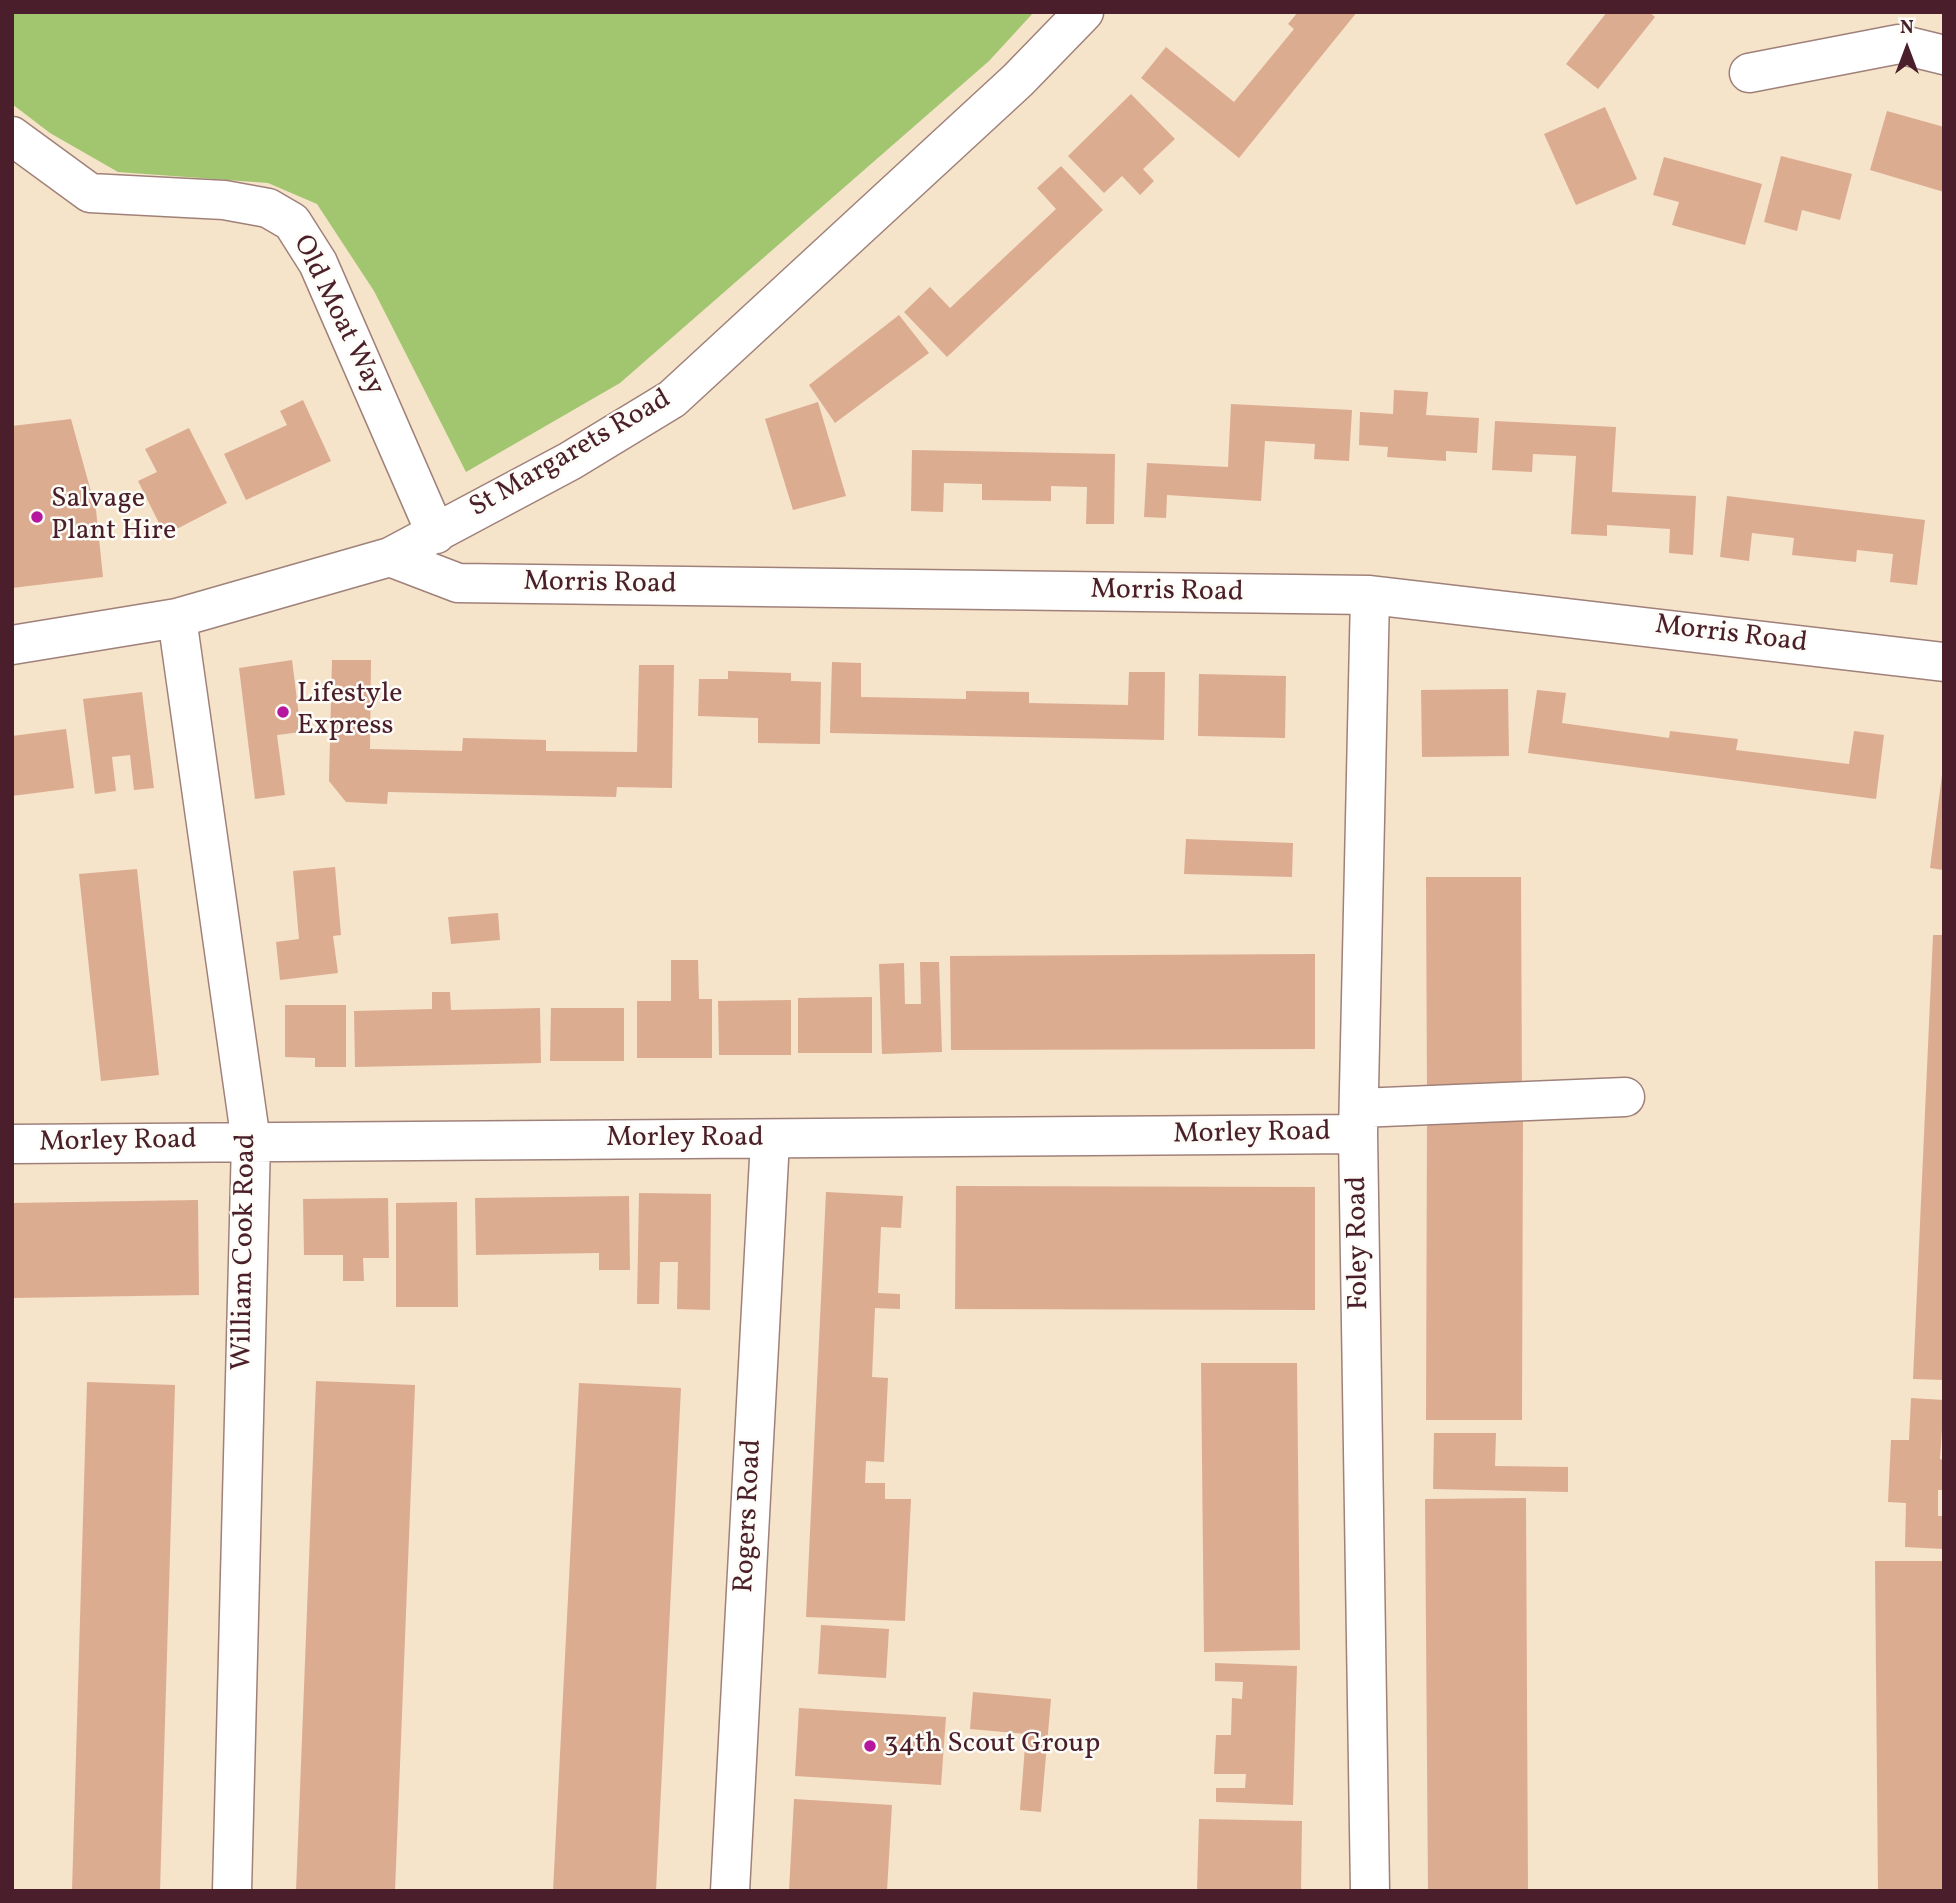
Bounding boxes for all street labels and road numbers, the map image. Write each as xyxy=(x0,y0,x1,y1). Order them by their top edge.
street label: Old Moat Way xyxy=(284,230,390,402)
street label: St Margarets Road xyxy=(465,384,677,526)
street label: Morris Road xyxy=(523,567,677,603)
street label: Morris Road xyxy=(1090,575,1244,611)
street label: Morris Road xyxy=(1653,610,1809,662)
street label: Morley Road xyxy=(1173,1117,1331,1153)
street label: Morley Road xyxy=(606,1123,764,1157)
street label: Morley Road xyxy=(39,1125,197,1161)
street label: William Cook Road xyxy=(227,1133,265,1371)
street label: Foley Road xyxy=(1342,1176,1378,1310)
street label: Rogers Road xyxy=(729,1438,771,1594)

